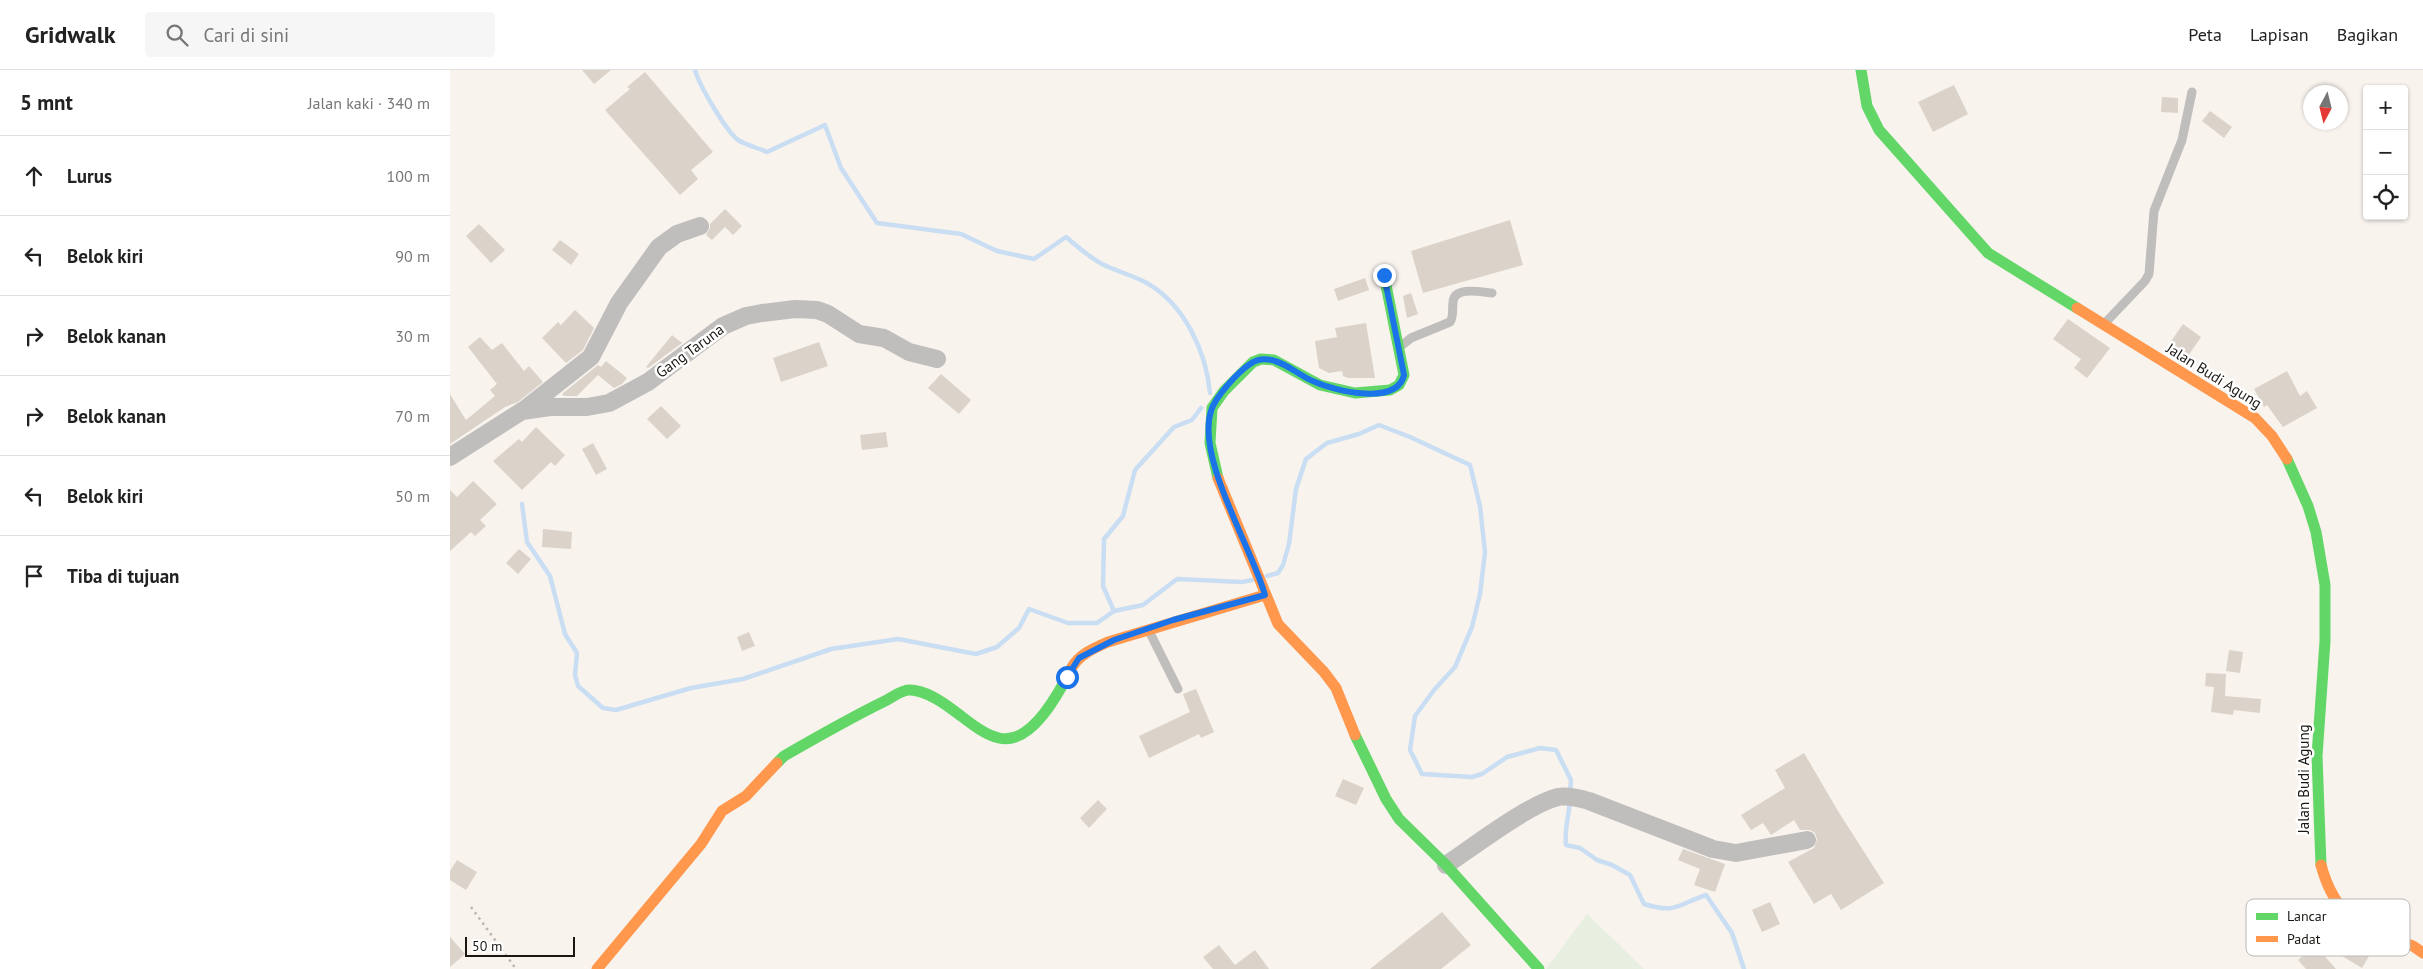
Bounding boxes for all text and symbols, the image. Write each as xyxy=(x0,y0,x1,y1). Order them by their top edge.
search box xyxy=(145,12,495,57)
text: Gridwalk xyxy=(25,19,115,50)
icon: search xyxy=(163,21,191,49)
text: Cari di sini xyxy=(203,23,289,47)
text: Peta xyxy=(2188,23,2222,46)
text: Lapisan xyxy=(2250,23,2309,46)
text: Bagikan xyxy=(2337,23,2398,46)
north arrow xyxy=(2303,85,2348,130)
map controls xyxy=(2363,85,2408,220)
button: + xyxy=(2363,85,2408,130)
text: 5 mnt xyxy=(20,89,73,116)
text: Jalan kaki · 340 m xyxy=(308,93,430,113)
button: − xyxy=(2363,130,2408,175)
icon: ahead xyxy=(20,162,48,190)
text: Lurus xyxy=(67,164,112,188)
text: 100 m xyxy=(387,166,430,186)
button: locate xyxy=(2363,175,2408,220)
icon: left xyxy=(20,242,48,270)
text: Belok kiri xyxy=(67,244,143,268)
text: 90 m xyxy=(395,246,430,266)
route end xyxy=(1373,264,1396,287)
street label: Gang Taruna xyxy=(652,320,727,382)
icon: right xyxy=(20,322,48,350)
text: Belok kanan xyxy=(67,324,166,348)
text: 30 m xyxy=(395,326,430,346)
street label: Jalan Budi Agung xyxy=(2162,338,2266,413)
icon: right xyxy=(20,402,48,430)
text: Belok kanan xyxy=(67,404,166,428)
text: 70 m xyxy=(395,406,430,426)
icon: left xyxy=(20,482,48,510)
text: Belok kiri xyxy=(67,484,143,508)
text: 50 m xyxy=(395,486,430,506)
icon: arrive xyxy=(20,562,48,590)
text: Tiba di tujuan xyxy=(67,564,179,588)
route start xyxy=(1056,666,1079,689)
street label: Jalan Budi Agung xyxy=(2294,724,2313,835)
legend xyxy=(2246,899,2410,956)
text: Lancar xyxy=(2287,907,2327,925)
text: Padat xyxy=(2287,930,2321,948)
scale bar xyxy=(465,934,575,957)
text: 50 m xyxy=(472,937,502,955)

